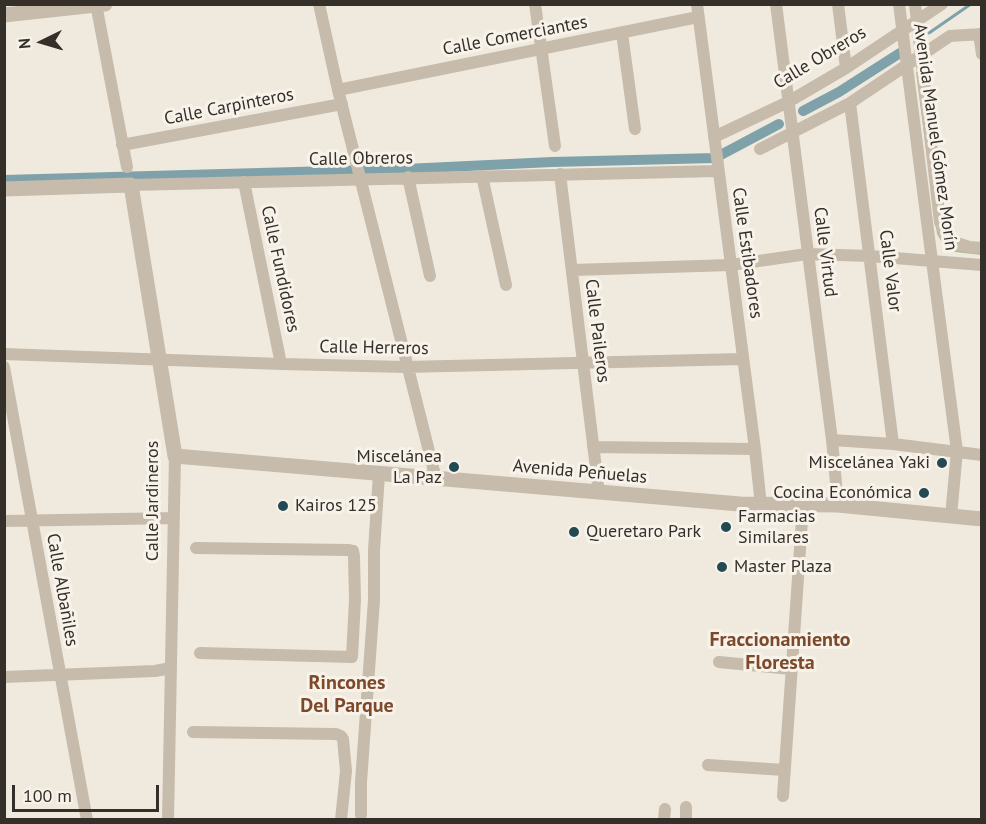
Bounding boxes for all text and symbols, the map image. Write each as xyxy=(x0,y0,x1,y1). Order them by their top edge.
street label: Calle Comerciantes xyxy=(441,11,589,61)
north arrow xyxy=(12,12,72,72)
street label: Calle Obreros xyxy=(770,22,870,94)
street label: Avenida Manuel Gómez Morín xyxy=(908,22,962,252)
text: N xyxy=(14,37,34,50)
street label: Calle Carpinteros xyxy=(163,84,295,130)
street label: Calle Obreros xyxy=(309,147,413,171)
street label: Calle Estibadores xyxy=(727,186,767,320)
street label: Calle Fundidores xyxy=(256,204,304,334)
street label: Calle Virtud xyxy=(809,206,841,298)
street label: Calle Valor xyxy=(874,229,906,313)
street label: Calle Paileros xyxy=(580,278,614,384)
street label: Calle Herreros xyxy=(319,336,429,360)
street label: Calle Jardineros xyxy=(142,441,164,561)
place label: Miscelánea La Paz xyxy=(356,446,442,488)
place label: Miscelánea Yaki xyxy=(808,452,930,474)
street label: Avenida Peñuelas xyxy=(512,455,648,489)
marker: Miscelánea Yaki xyxy=(935,456,949,470)
marker: Miscelánea La Paz xyxy=(447,460,461,474)
place label: Cocina Económica xyxy=(773,482,912,504)
marker: Cocina Económica xyxy=(917,486,931,500)
place label: Kairos 125 xyxy=(295,495,377,517)
marker: Kairos 125 xyxy=(276,499,290,513)
place label: Farmacias Similares xyxy=(738,506,815,548)
marker: Farmacias Similares xyxy=(719,520,733,534)
place label: Queretaro Park xyxy=(586,521,701,543)
marker: Queretaro Park xyxy=(567,525,581,539)
street label: Calle Albañiles xyxy=(41,532,83,648)
place label: Master Plaza xyxy=(734,556,832,578)
marker: Master Plaza xyxy=(715,560,729,574)
district label: Fraccionamiento Floresta xyxy=(709,628,851,675)
district label: Rincones Del Parque xyxy=(300,671,394,718)
scale bar xyxy=(15,773,162,811)
text: 100 m xyxy=(23,784,72,807)

